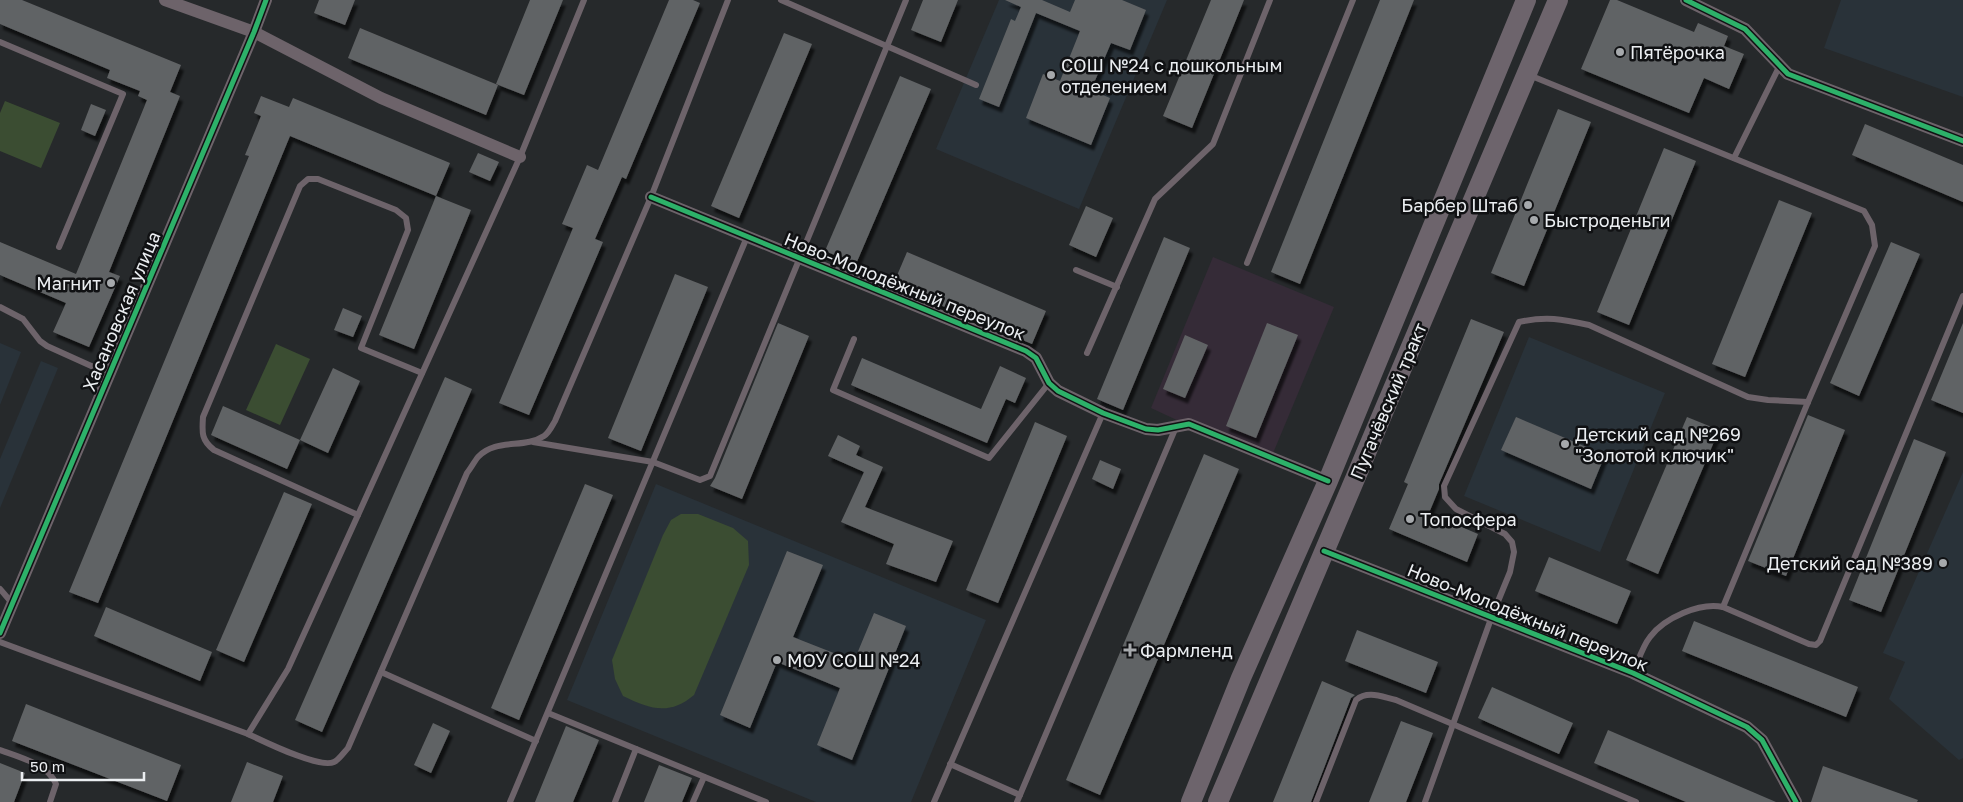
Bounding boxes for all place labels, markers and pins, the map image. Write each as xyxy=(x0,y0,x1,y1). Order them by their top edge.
place label: Пятёрочка xyxy=(1630,41,1725,63)
marker: Пятёрочка xyxy=(1614,46,1626,58)
place label: СОШ №24 с дошкольным отделением xyxy=(1061,54,1282,97)
marker: СОШ №24 с дошкольным отделением xyxy=(1045,69,1057,81)
place label: Барбер Штаб xyxy=(1401,194,1518,216)
marker: Барбер Штаб xyxy=(1522,199,1534,211)
place label: Быстроденьги xyxy=(1544,209,1670,231)
marker: Быстроденьги xyxy=(1528,214,1540,226)
place label: Магнит xyxy=(36,272,101,294)
marker: Магнит xyxy=(105,277,117,289)
place label: Детский сад №269 "Золотой ключик" xyxy=(1575,423,1741,466)
marker: Детский сад №269 "Золотой ключик" xyxy=(1559,438,1571,450)
place label: Топосфера xyxy=(1420,508,1517,530)
marker: Топосфера xyxy=(1404,513,1416,525)
place label: Детский сад №389 xyxy=(1767,552,1933,574)
marker: Детский сад №389 xyxy=(1937,557,1949,569)
place label: Фармленд xyxy=(1140,639,1233,661)
marker: Фармленд xyxy=(1124,644,1136,656)
place label: МОУ СОШ №24 xyxy=(787,649,920,671)
marker: МОУ СОШ №24 xyxy=(771,654,783,666)

